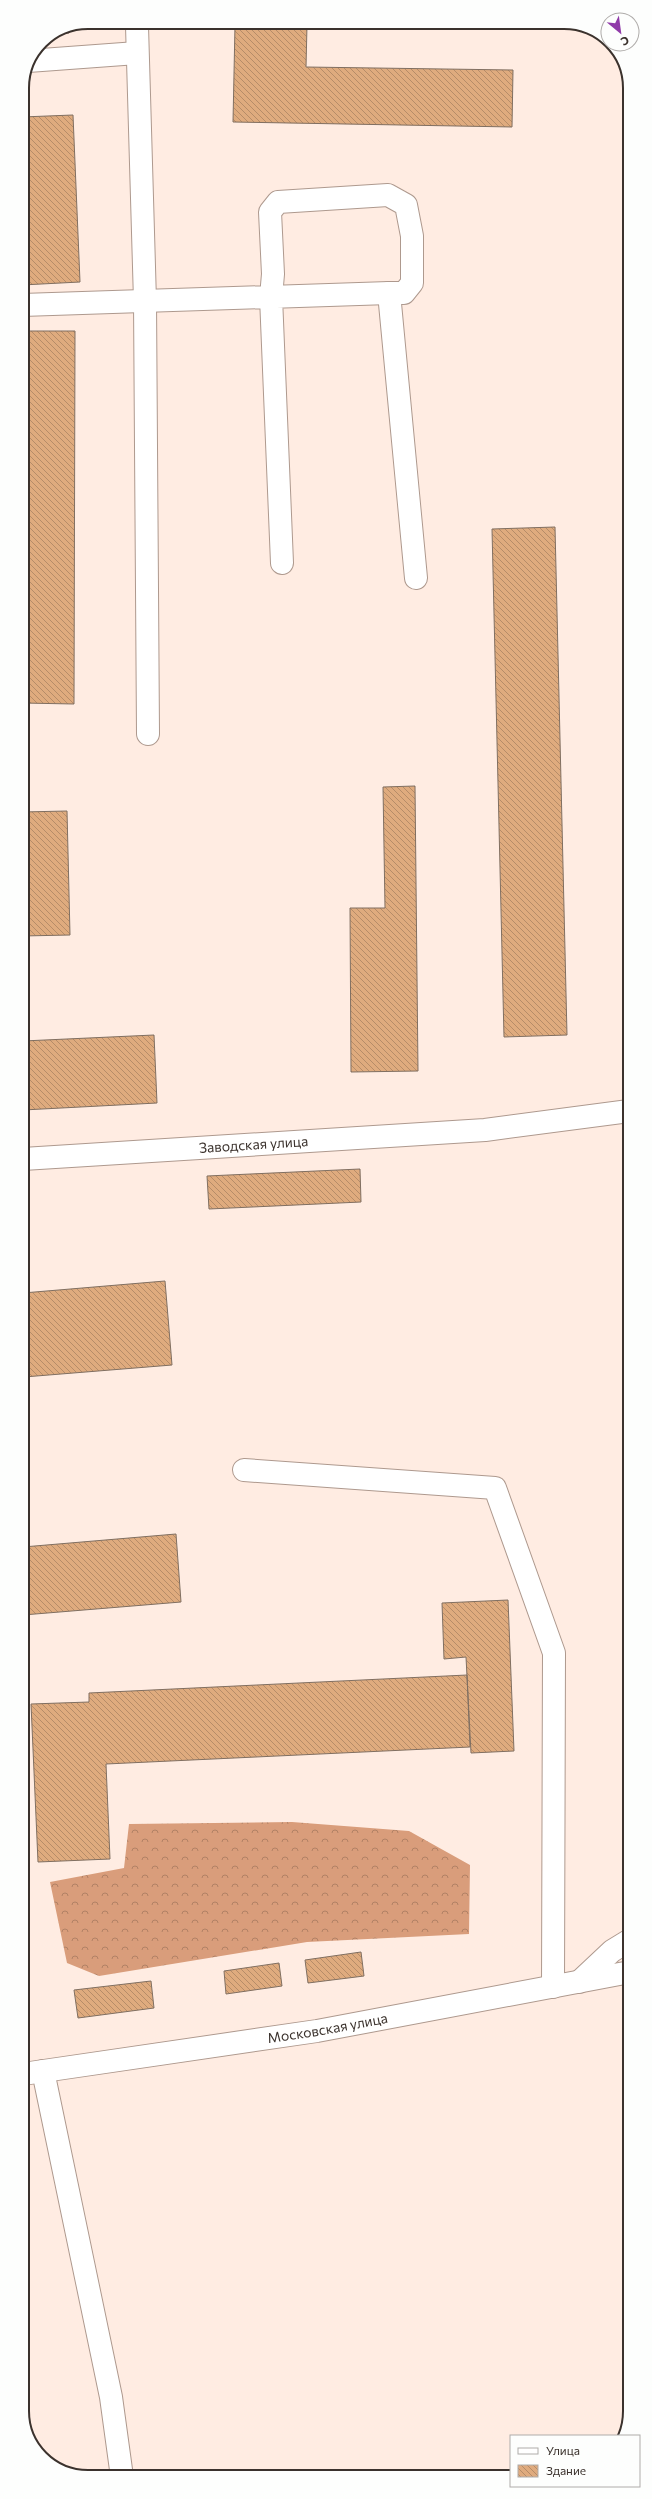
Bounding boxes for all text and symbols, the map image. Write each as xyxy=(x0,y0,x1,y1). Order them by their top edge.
north arrow xyxy=(600,12,640,52)
text: С xyxy=(618,34,632,49)
street label: Заводская улица xyxy=(198,1132,309,1156)
street label: Московская улица xyxy=(266,2009,389,2046)
legend xyxy=(510,2435,640,2487)
text: Улица xyxy=(546,2443,580,2457)
text: Здание xyxy=(546,2463,586,2477)

